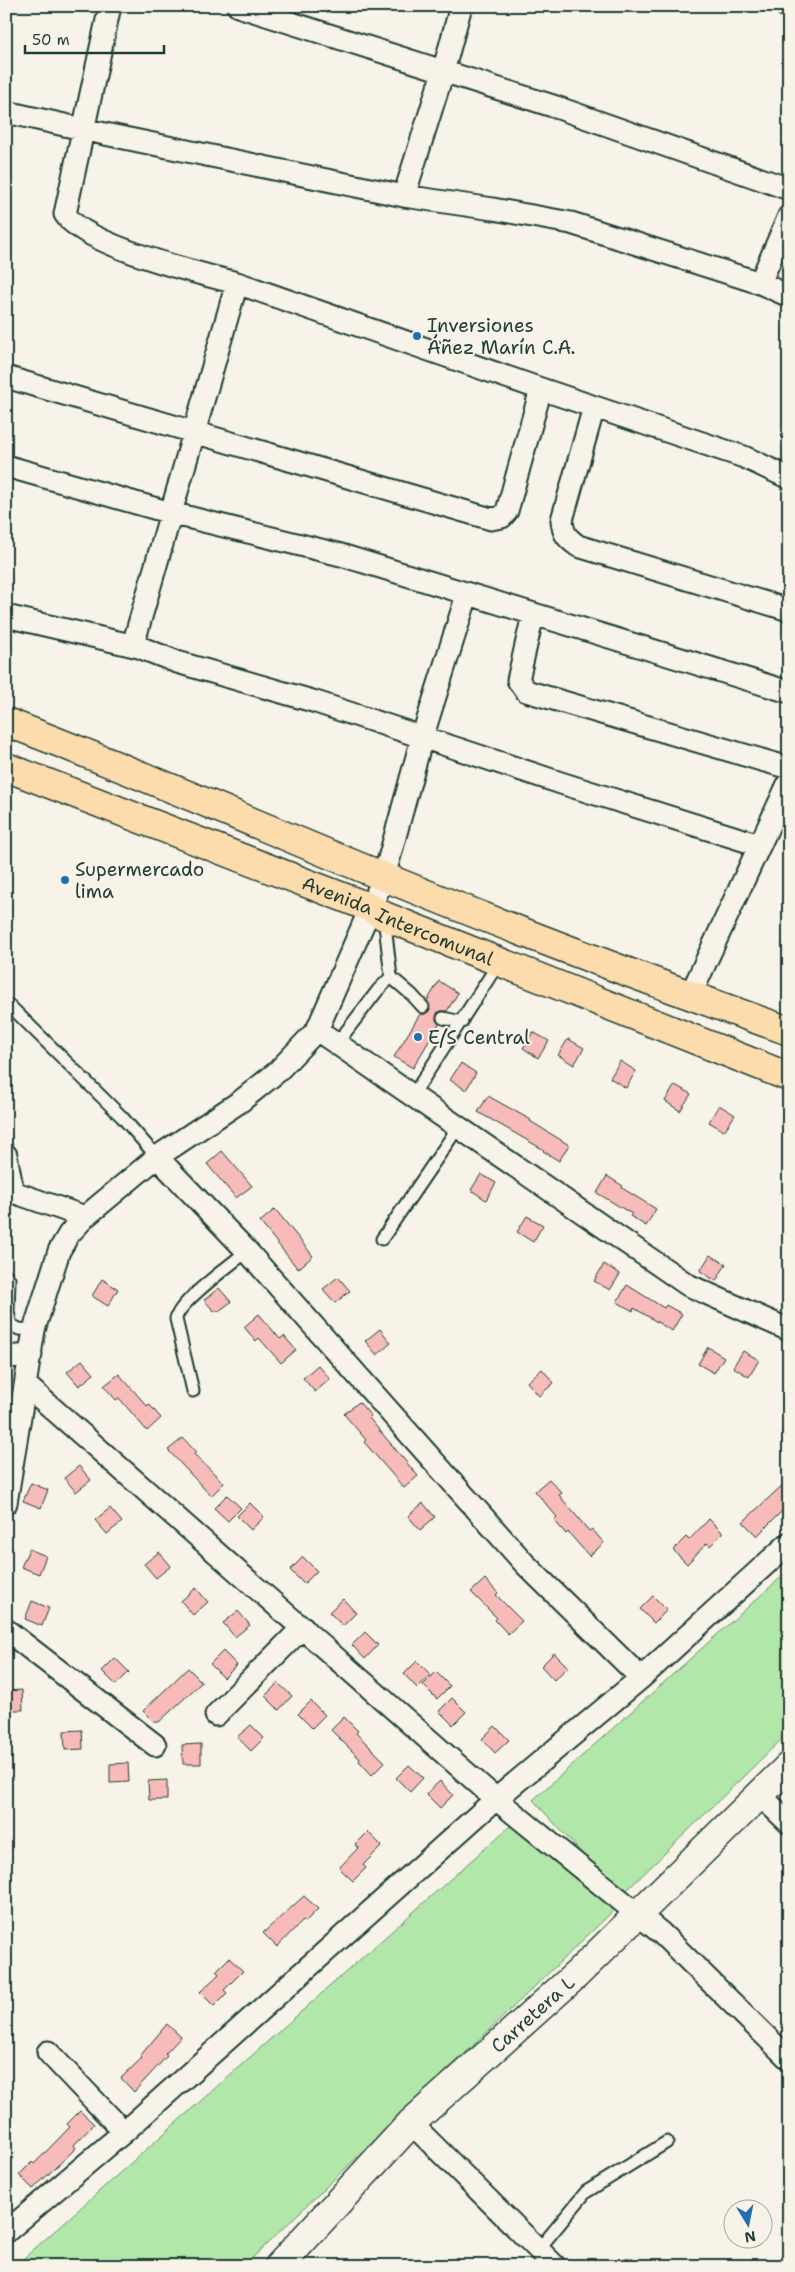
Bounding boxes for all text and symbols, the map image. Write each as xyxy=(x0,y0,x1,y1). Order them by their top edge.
scale bar xyxy=(25,22,164,54)
text: 50 m xyxy=(32,30,70,50)
place label: Inversiones Áñez Marín C.A. xyxy=(427,313,576,360)
marker: Inversiones Áñez Marín C.A. xyxy=(411,330,423,342)
place label: Supermercado lima xyxy=(75,857,204,904)
street label: Avenida Intercomunal xyxy=(298,871,498,971)
marker: Supermercado lima xyxy=(59,874,71,886)
place label: E/S Central xyxy=(428,1025,530,1050)
marker: E/S Central xyxy=(412,1031,424,1043)
street label: Carretera L xyxy=(486,1970,580,2058)
north arrow xyxy=(722,2200,772,2250)
text: N xyxy=(743,2227,757,2247)

